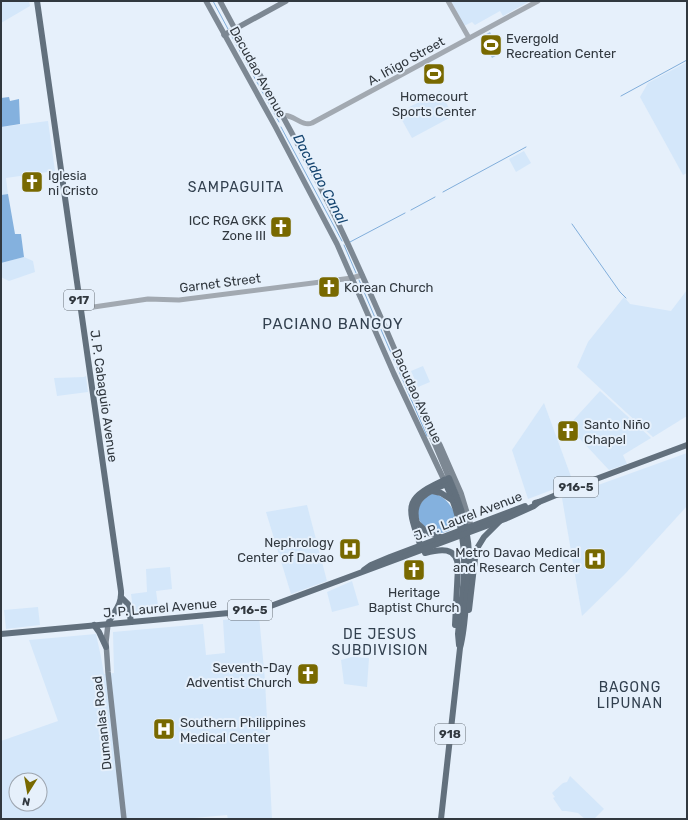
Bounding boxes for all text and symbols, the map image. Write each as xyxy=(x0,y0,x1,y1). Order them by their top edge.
street label: Dacudao Avenue xyxy=(227,24,289,120)
place label: Evergold Recreation Center xyxy=(506,31,616,61)
sports icon: Evergold Recreation Center xyxy=(478,32,504,58)
street label: A. Iñigo Street xyxy=(365,34,448,89)
sports icon: Homecourt Sports Center xyxy=(421,61,447,87)
place label: Homecourt Sports Center xyxy=(392,89,476,119)
water label: Dacudao Canal xyxy=(289,131,351,227)
place label: Iglesia ni Cristo xyxy=(48,168,98,198)
church icon: Iglesia ni Cristo xyxy=(19,169,45,195)
district label: SAMPAGUITA xyxy=(188,179,284,196)
place label: ICC RGA GKK Zone III xyxy=(189,213,266,243)
church icon: ICC RGA GKK Zone III xyxy=(268,214,294,240)
street label: Garnet Street xyxy=(178,271,262,295)
church icon: Korean Church xyxy=(316,274,342,300)
place label: Korean Church xyxy=(344,280,434,295)
road number: 917 xyxy=(64,290,94,310)
district label: PACIANO BANGOY xyxy=(262,315,404,333)
street label: J. P. Cabaguio Avenue xyxy=(86,329,121,463)
street label: Dacudao Avenue xyxy=(389,347,445,445)
place label: Santo Niño Chapel xyxy=(584,417,650,447)
church icon: Santo Niño Chapel xyxy=(555,418,581,444)
road number: 916-5 xyxy=(554,477,598,497)
street label: J. P. Laurel Avenue xyxy=(412,489,524,543)
place label: Nephrology Center of Davao xyxy=(237,535,334,565)
hospital icon: Nephrology Center of Davao xyxy=(337,536,363,562)
place label: Metro Davao Medical and Research Center xyxy=(453,545,580,575)
hospital icon: Metro Davao Medical and Research Center xyxy=(582,546,608,572)
church icon: Heritage Baptist Church xyxy=(401,557,427,583)
place label: Heritage Baptist Church xyxy=(369,585,459,615)
street label: J. P. Laurel Avenue xyxy=(102,596,218,620)
road number: 916-5 xyxy=(228,600,272,620)
district label: DE JESUS SUBDIVISION xyxy=(331,626,429,659)
place label: Seventh-Day Adventist Church xyxy=(186,660,292,690)
church icon: Seventh-Day Adventist Church xyxy=(295,661,321,687)
street label: Dumanlas Road xyxy=(90,675,114,771)
district label: BAGONG LIPUNAN xyxy=(597,679,663,712)
place label: Southern Philippines Medical Center xyxy=(180,715,306,745)
hospital icon: Southern Philippines Medical Center xyxy=(151,716,177,742)
road number: 918 xyxy=(435,724,465,744)
north arrow xyxy=(8,772,48,812)
text: N xyxy=(21,794,31,808)

